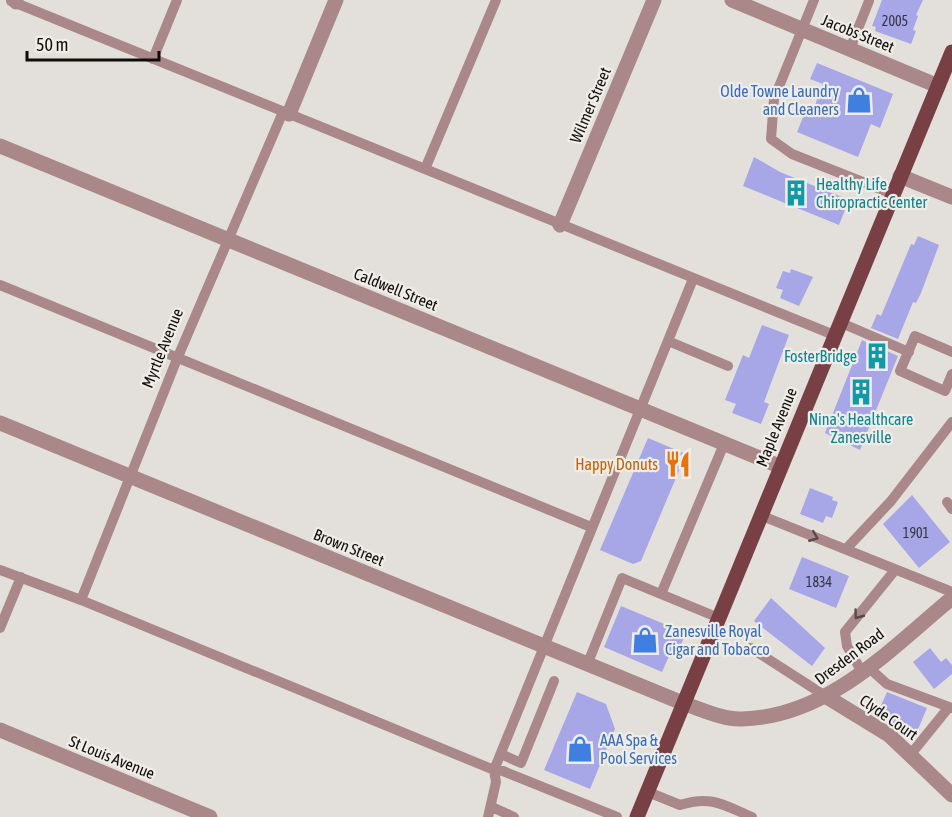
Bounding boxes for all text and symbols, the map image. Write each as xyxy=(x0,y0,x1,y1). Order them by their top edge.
street label: Jacobs Street xyxy=(819,10,897,56)
house number: 2005 xyxy=(882,13,908,29)
scale bar xyxy=(27,24,159,62)
text: 50 m xyxy=(36,34,68,55)
street label: Wilmer Street xyxy=(566,64,614,145)
place label: Olde Towne Laundry and Cleaners xyxy=(720,82,839,118)
shop icon: Olde Towne Laundry and Cleaners xyxy=(844,85,874,115)
place label: Healthy Life Chiropractic Center xyxy=(816,175,928,212)
building icon: Healthy Life Chiropractic Center xyxy=(781,178,811,208)
street label: Caldwell Street xyxy=(351,264,441,314)
street label: Myrtle Avenue xyxy=(138,306,187,391)
building icon: FosterBridge xyxy=(862,341,892,371)
place label: FosterBridge xyxy=(784,347,857,366)
building icon: Nina's Healthcare Zanesville xyxy=(846,377,876,407)
street label: Maple Avenue xyxy=(752,385,801,469)
place label: Nina's Healthcare Zanesville xyxy=(809,410,913,446)
restaurant icon: Happy Donuts xyxy=(663,449,693,479)
place label: Happy Donuts xyxy=(575,455,658,474)
street label: Brown Street xyxy=(311,525,387,569)
house number: 1901 xyxy=(903,525,929,541)
one-way arrow xyxy=(808,529,819,542)
house number: 1834 xyxy=(806,574,833,590)
one-way arrow xyxy=(855,608,866,619)
place label: Zanesville Royal Cigar and Tobacco xyxy=(665,622,770,659)
street label: Dresden Road xyxy=(811,624,887,688)
shop icon: Zanesville Royal Cigar and Tobacco xyxy=(630,625,660,655)
street label: Clyde Court xyxy=(856,691,922,744)
place label: AAA Spa & Pool Services xyxy=(600,731,677,767)
street label: St Louis Avenue xyxy=(67,732,157,782)
shop icon: AAA Spa & Pool Services xyxy=(565,734,595,764)

